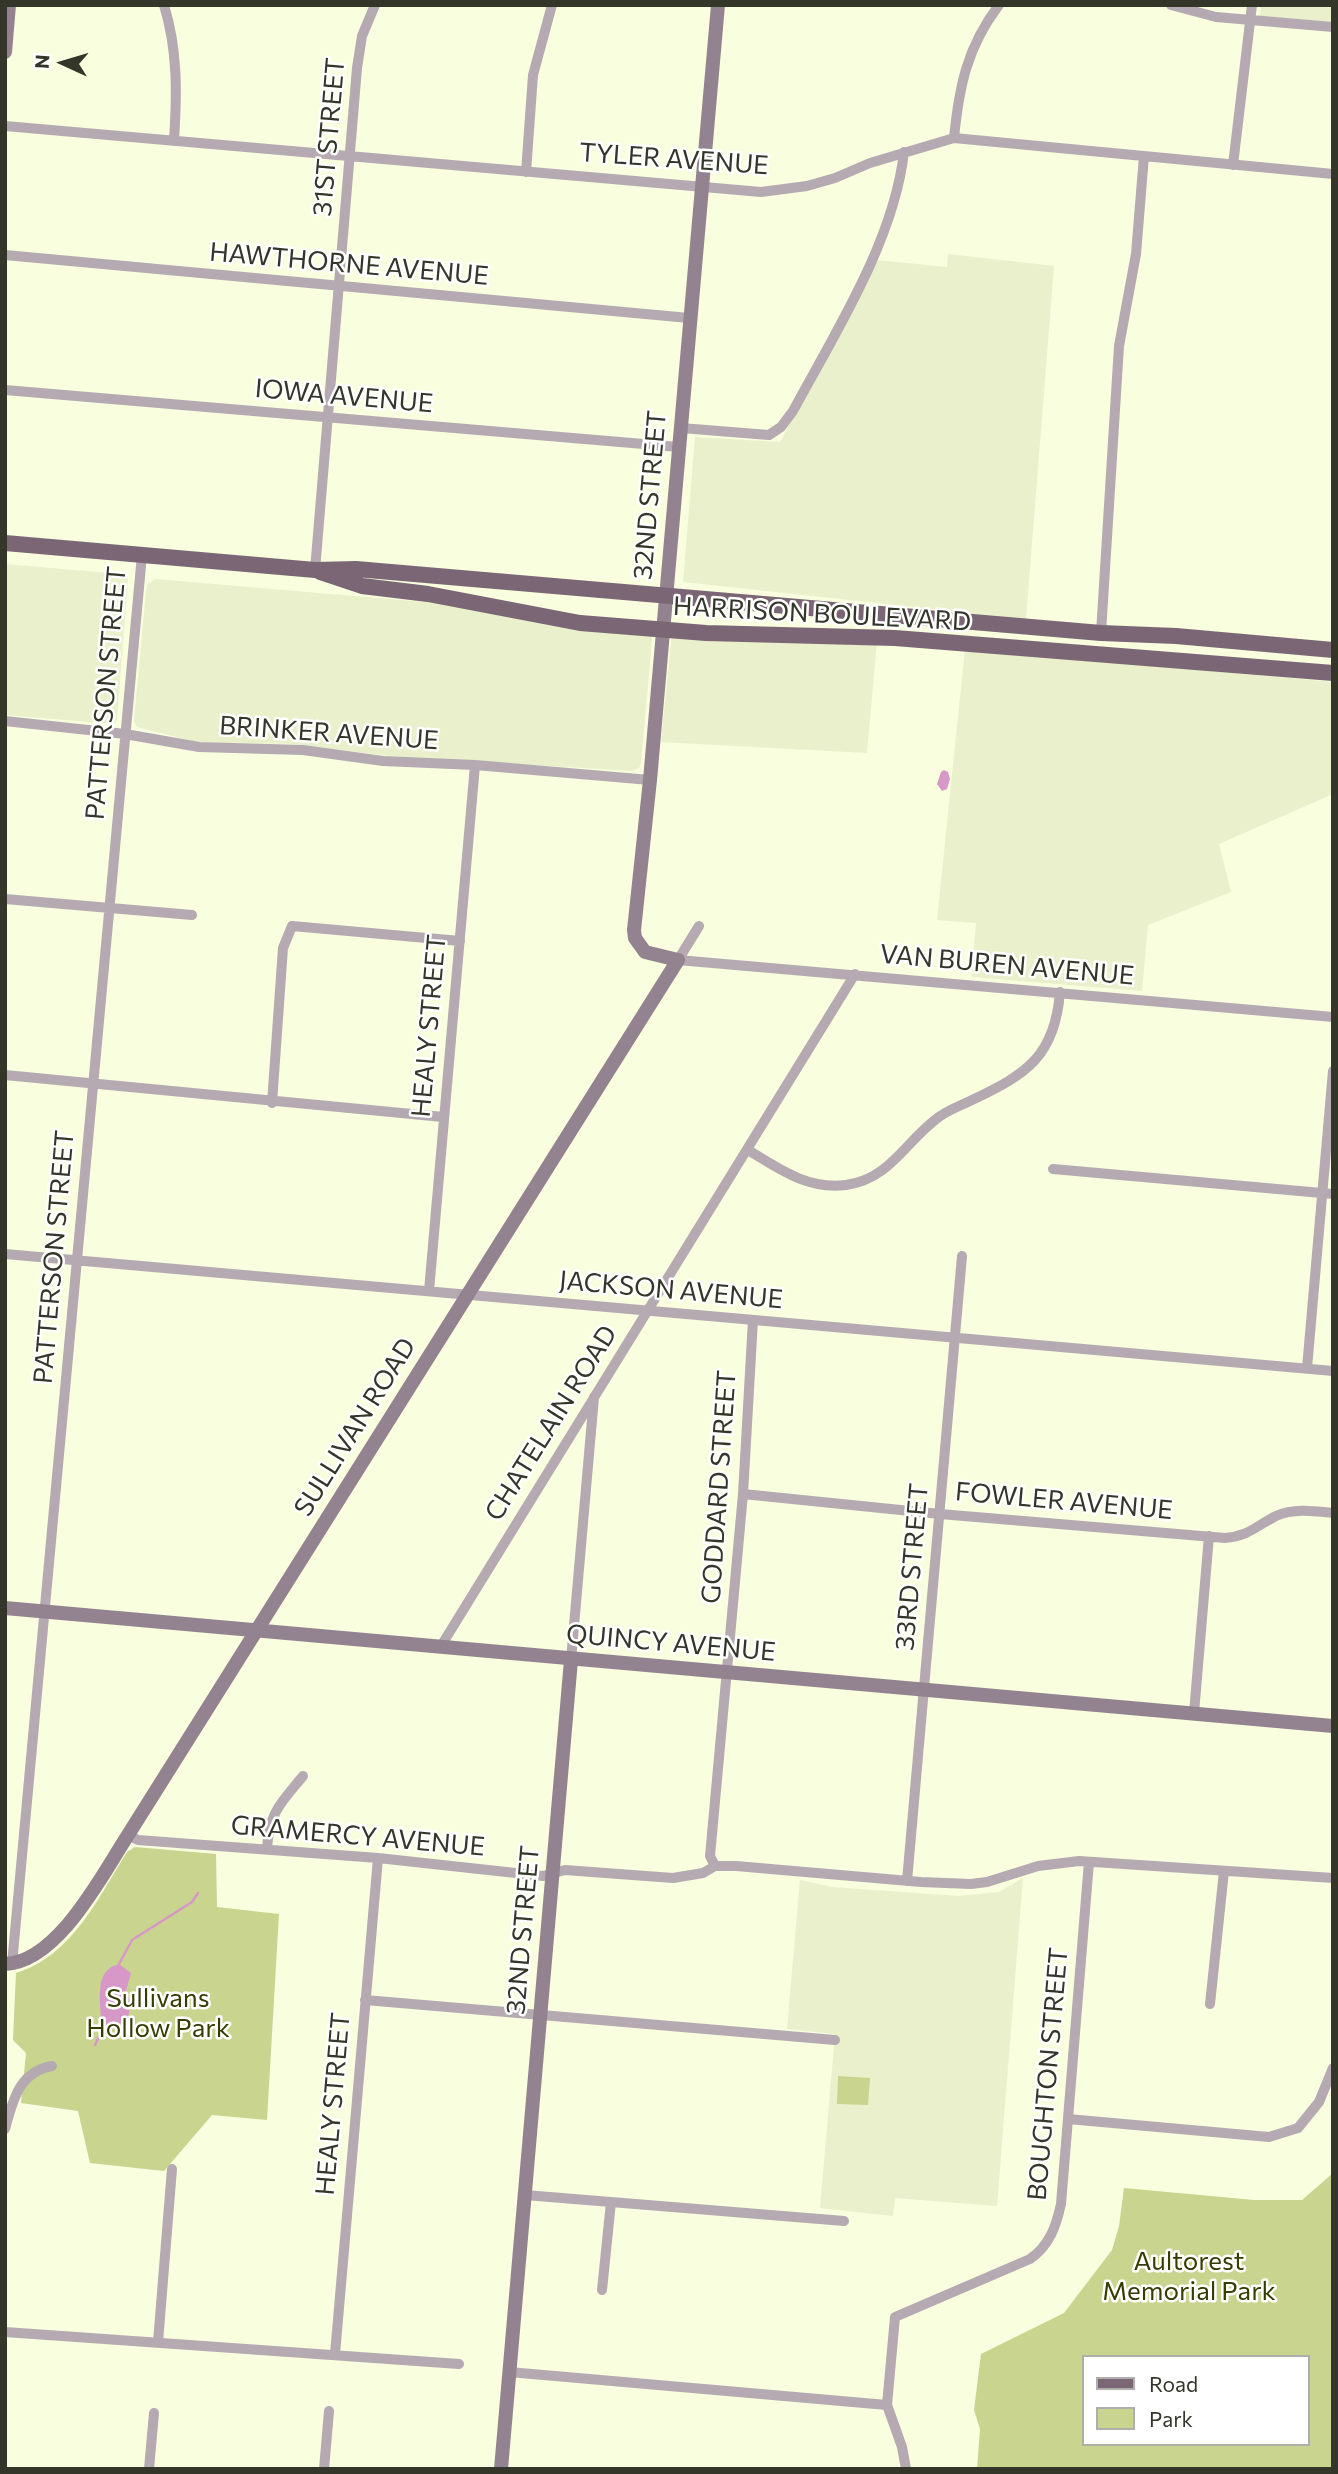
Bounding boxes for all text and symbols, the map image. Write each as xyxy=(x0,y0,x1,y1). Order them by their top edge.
north arrow xyxy=(28,28,98,98)
text: N xyxy=(30,54,54,69)
street label: 31ST STREET xyxy=(307,56,351,218)
street label: TYLER AVENUE xyxy=(578,137,770,181)
street label: HAWTHORNE AVENUE xyxy=(208,236,490,292)
street label: IOWA AVENUE xyxy=(254,373,434,419)
street label: 32ND STREET xyxy=(627,409,673,581)
street label: PATTERSON STREET xyxy=(79,565,133,821)
street label: HARRISON BOULEVARD xyxy=(672,591,972,637)
street label: BRINKER AVENUE xyxy=(218,710,440,756)
street label: HEALY STREET xyxy=(405,933,453,1119)
street label: VAN BUREN AVENUE xyxy=(879,938,1135,992)
street label: PATTERSON STREET xyxy=(27,1129,81,1385)
street label: JACKSON AVENUE xyxy=(558,1265,784,1315)
street label: CHATELAIN ROAD xyxy=(478,1320,624,1526)
street label: SULLIVAN ROAD xyxy=(288,1332,422,1522)
street label: GODDARD STREET xyxy=(695,1369,743,1605)
street label: FOWLER AVENUE xyxy=(954,1476,1174,1526)
street label: 33RD STREET xyxy=(889,1482,935,1652)
street label: QUINCY AVENUE xyxy=(565,1618,777,1668)
street label: GRAMERCY AVENUE xyxy=(230,1809,486,1863)
street label: 32ND STREET xyxy=(500,1844,546,2016)
street label: BOUGHTON STREET xyxy=(1021,1946,1075,2202)
park label: Sullivans Hollow Park xyxy=(86,1982,230,2044)
street label: HEALY STREET xyxy=(309,2011,357,2197)
park label: Aultorest Memorial Park xyxy=(1102,2245,1276,2306)
legend xyxy=(1082,2355,1310,2446)
text: Road xyxy=(1149,2371,1198,2396)
text: Park xyxy=(1149,2406,1193,2431)

